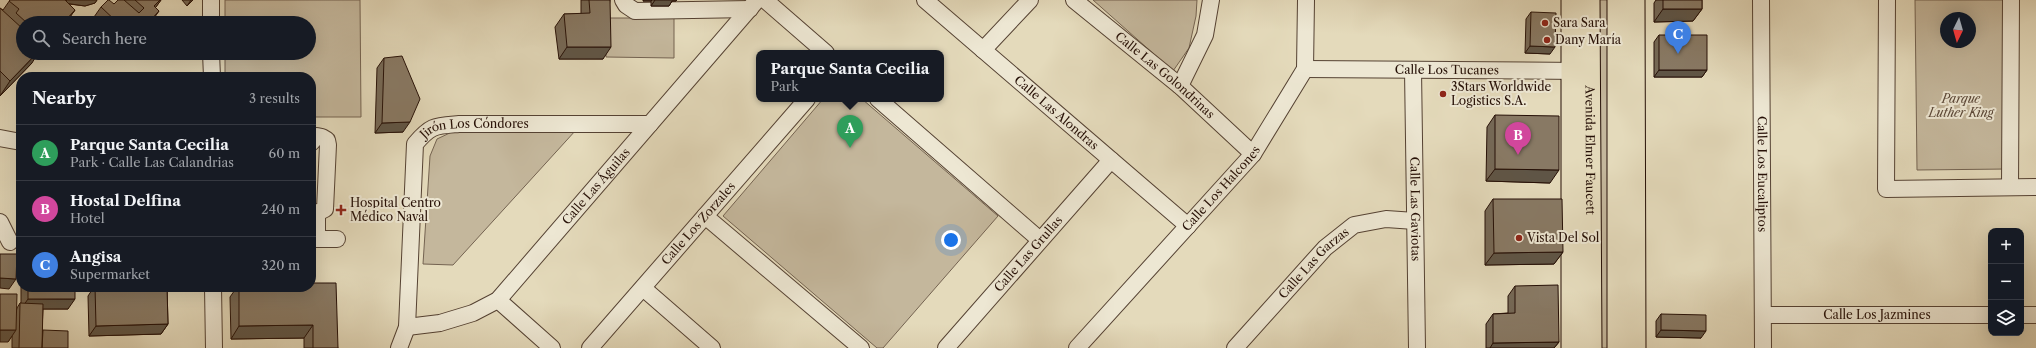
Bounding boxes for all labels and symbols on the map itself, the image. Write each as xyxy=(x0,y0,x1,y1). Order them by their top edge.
north arrow xyxy=(1940,12,1976,48)
place label: Sara Sara xyxy=(1553,15,1606,30)
marker: Sara Sara xyxy=(1540,18,1550,28)
pin: C xyxy=(1665,21,1691,54)
street label: Calle Las Golondrinas xyxy=(1112,28,1218,121)
place label: Dany María xyxy=(1555,32,1622,47)
marker: Dany María xyxy=(1542,35,1552,45)
street label: Calle Los Tucanes xyxy=(1395,62,1499,77)
street label: Calle Las Alondras xyxy=(1011,72,1102,153)
place label: 3Stars Worldwide Logistics S.A. xyxy=(1451,79,1552,108)
street label: Avenida Elmer Faucett xyxy=(1582,84,1598,215)
marker: 3Stars Worldwide Logistics S.A. xyxy=(1438,89,1448,99)
park label: Parque Luther King xyxy=(1927,91,1996,120)
pin: A xyxy=(837,115,863,148)
street label: Jirón Los Cóndores xyxy=(415,116,529,143)
street label: Calle Los Eucaliptos xyxy=(1755,116,1770,232)
pin: B xyxy=(1505,122,1531,155)
street label: Calle Los Halcones xyxy=(1179,143,1263,234)
street label: Calle Las Águilas xyxy=(559,145,633,227)
street label: Calle Las Gaviotas xyxy=(1407,157,1424,261)
street label: Calle Los Zorzales xyxy=(658,179,738,268)
place label: Hospital Centro Médico Naval xyxy=(350,195,441,224)
marker: Hospital Centro Médico Naval xyxy=(335,204,347,216)
street label: Calle Las Grullas xyxy=(991,213,1065,295)
street label: Calle Las Garzas xyxy=(1275,224,1352,301)
your location xyxy=(941,230,961,250)
place label: Vista Del Sol xyxy=(1526,230,1600,245)
marker: Vista Del Sol xyxy=(1514,233,1524,243)
street label: Calle Los Jazmines xyxy=(1823,307,1931,322)

